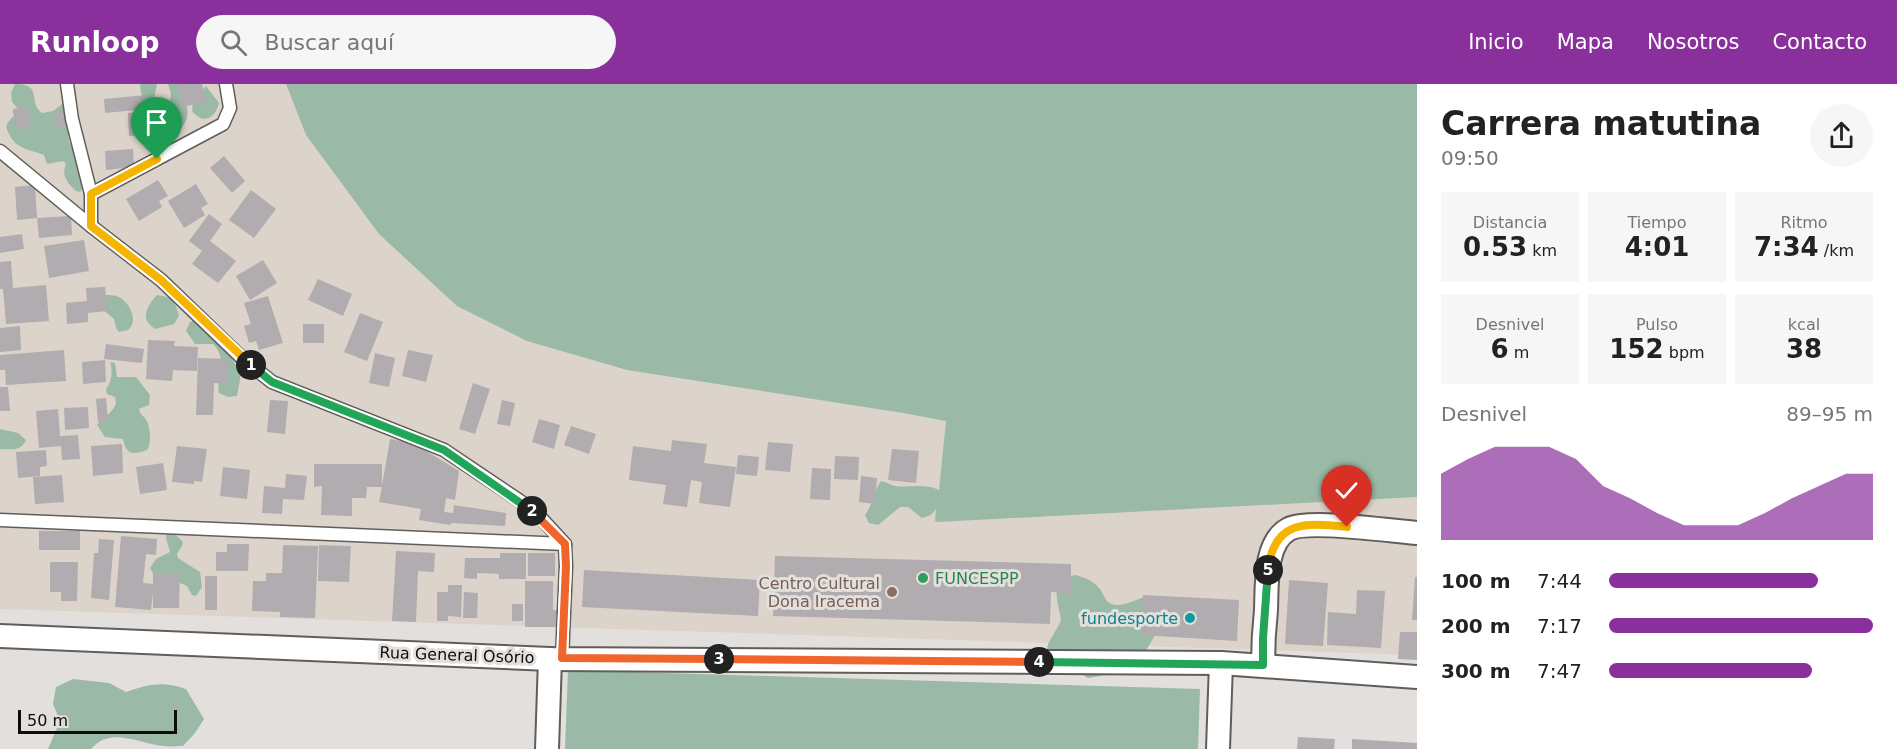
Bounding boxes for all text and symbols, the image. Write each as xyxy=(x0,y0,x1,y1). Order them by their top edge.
search box xyxy=(196,15,616,69)
text: Runloop xyxy=(30,26,160,59)
icon: search xyxy=(217,26,250,59)
text: Buscar aquí xyxy=(265,30,394,55)
text: Inicio xyxy=(1468,30,1524,54)
text: Mapa xyxy=(1557,30,1614,54)
text: Nosotros xyxy=(1647,30,1739,54)
text: Contacto xyxy=(1772,30,1867,54)
pin xyxy=(131,97,182,159)
text: Carrera matutina xyxy=(1441,104,1761,143)
button: share xyxy=(1810,104,1873,167)
icon: arrive xyxy=(140,106,173,139)
text: 09:50 xyxy=(1441,146,1499,170)
text: Distancia xyxy=(1473,213,1547,232)
text: Tiempo xyxy=(1627,213,1687,232)
text: Ritmo xyxy=(1780,213,1828,232)
text: 0.53 xyxy=(1463,232,1527,262)
text: 4:01 xyxy=(1625,232,1689,262)
text: 7:34 xyxy=(1754,232,1819,262)
text: km xyxy=(1527,241,1557,260)
text: /km xyxy=(1819,241,1854,260)
text: Desnivel xyxy=(1476,315,1544,334)
text: Pulso xyxy=(1636,315,1678,334)
text: kcal xyxy=(1788,315,1820,334)
text: 6 xyxy=(1491,334,1509,364)
text: 152 xyxy=(1609,334,1664,364)
text: 38 xyxy=(1786,334,1822,364)
text: m xyxy=(1509,343,1529,362)
text: bpm xyxy=(1664,343,1705,362)
pin: 1 xyxy=(236,350,266,380)
text: 1 xyxy=(245,355,257,374)
text: Desnivel xyxy=(1441,402,1527,426)
text: 89–95 m xyxy=(1786,402,1873,426)
pin xyxy=(1321,465,1372,527)
icon: check xyxy=(1330,474,1363,507)
pin: 2 xyxy=(517,496,547,526)
text: 2 xyxy=(526,501,538,520)
pin: 5 xyxy=(1253,555,1283,585)
text: 5 xyxy=(1262,560,1274,579)
place label: FUNCESPP xyxy=(935,569,1019,588)
text: 100 m xyxy=(1441,569,1511,593)
text: 7:44 xyxy=(1537,569,1582,593)
marker: FUNCESPP xyxy=(916,571,930,585)
place label: Centro Cultural Dona Iracema xyxy=(758,574,880,611)
marker: Centro Cultural Dona Iracema xyxy=(885,585,899,599)
place label: fundesporte xyxy=(1081,609,1178,628)
marker: fundesporte xyxy=(1183,611,1197,625)
text: 200 m xyxy=(1441,614,1511,638)
text: 7:17 xyxy=(1537,614,1582,638)
street label: Rua General Osório xyxy=(379,643,535,667)
pin: 3 xyxy=(704,644,734,674)
pin: 4 xyxy=(1024,647,1054,677)
text: 3 xyxy=(713,649,725,668)
text: 4 xyxy=(1033,652,1045,671)
text: 300 m xyxy=(1441,659,1511,683)
text: 7:47 xyxy=(1537,659,1582,683)
scale bar xyxy=(18,707,177,734)
text: 50 m xyxy=(27,711,68,730)

